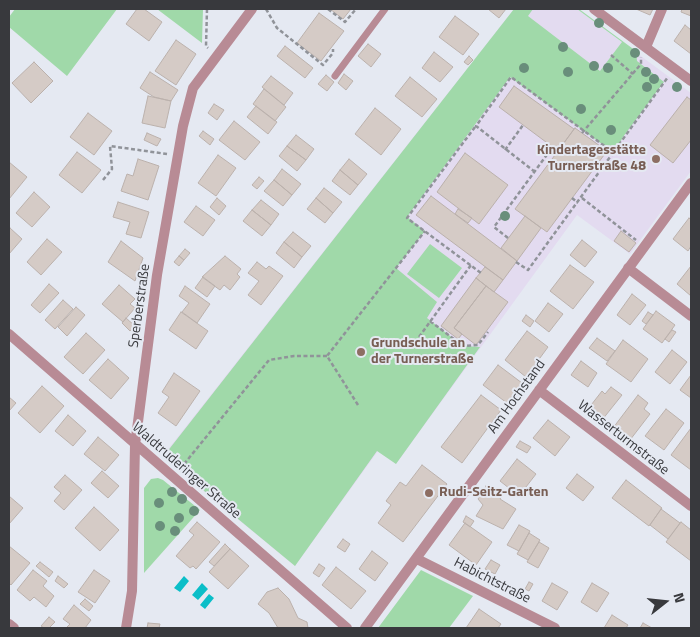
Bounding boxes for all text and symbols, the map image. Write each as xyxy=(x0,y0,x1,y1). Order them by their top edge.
place label: Kindertagesstätte Turnerstraße 48 xyxy=(537,143,646,176)
marker: Kindertagesstätte Turnerstraße 48 xyxy=(650,153,662,165)
street label: Sperberstraße xyxy=(126,263,154,349)
place label: Grundschule an der Turnerstraße xyxy=(371,336,474,368)
marker: Grundschule an der Turnerstraße xyxy=(355,346,367,358)
street label: Am Hochstand xyxy=(485,357,549,437)
street label: Wasserturmstraße xyxy=(574,397,672,479)
street label: Waldtruderinger Straße xyxy=(128,419,244,523)
place label: Rudi-Seitz-Garten xyxy=(439,485,548,501)
marker: Rudi-Seitz-Garten xyxy=(423,487,435,499)
street label: Habichtstraße xyxy=(451,554,533,608)
north arrow xyxy=(640,577,690,627)
text: N xyxy=(668,590,691,605)

